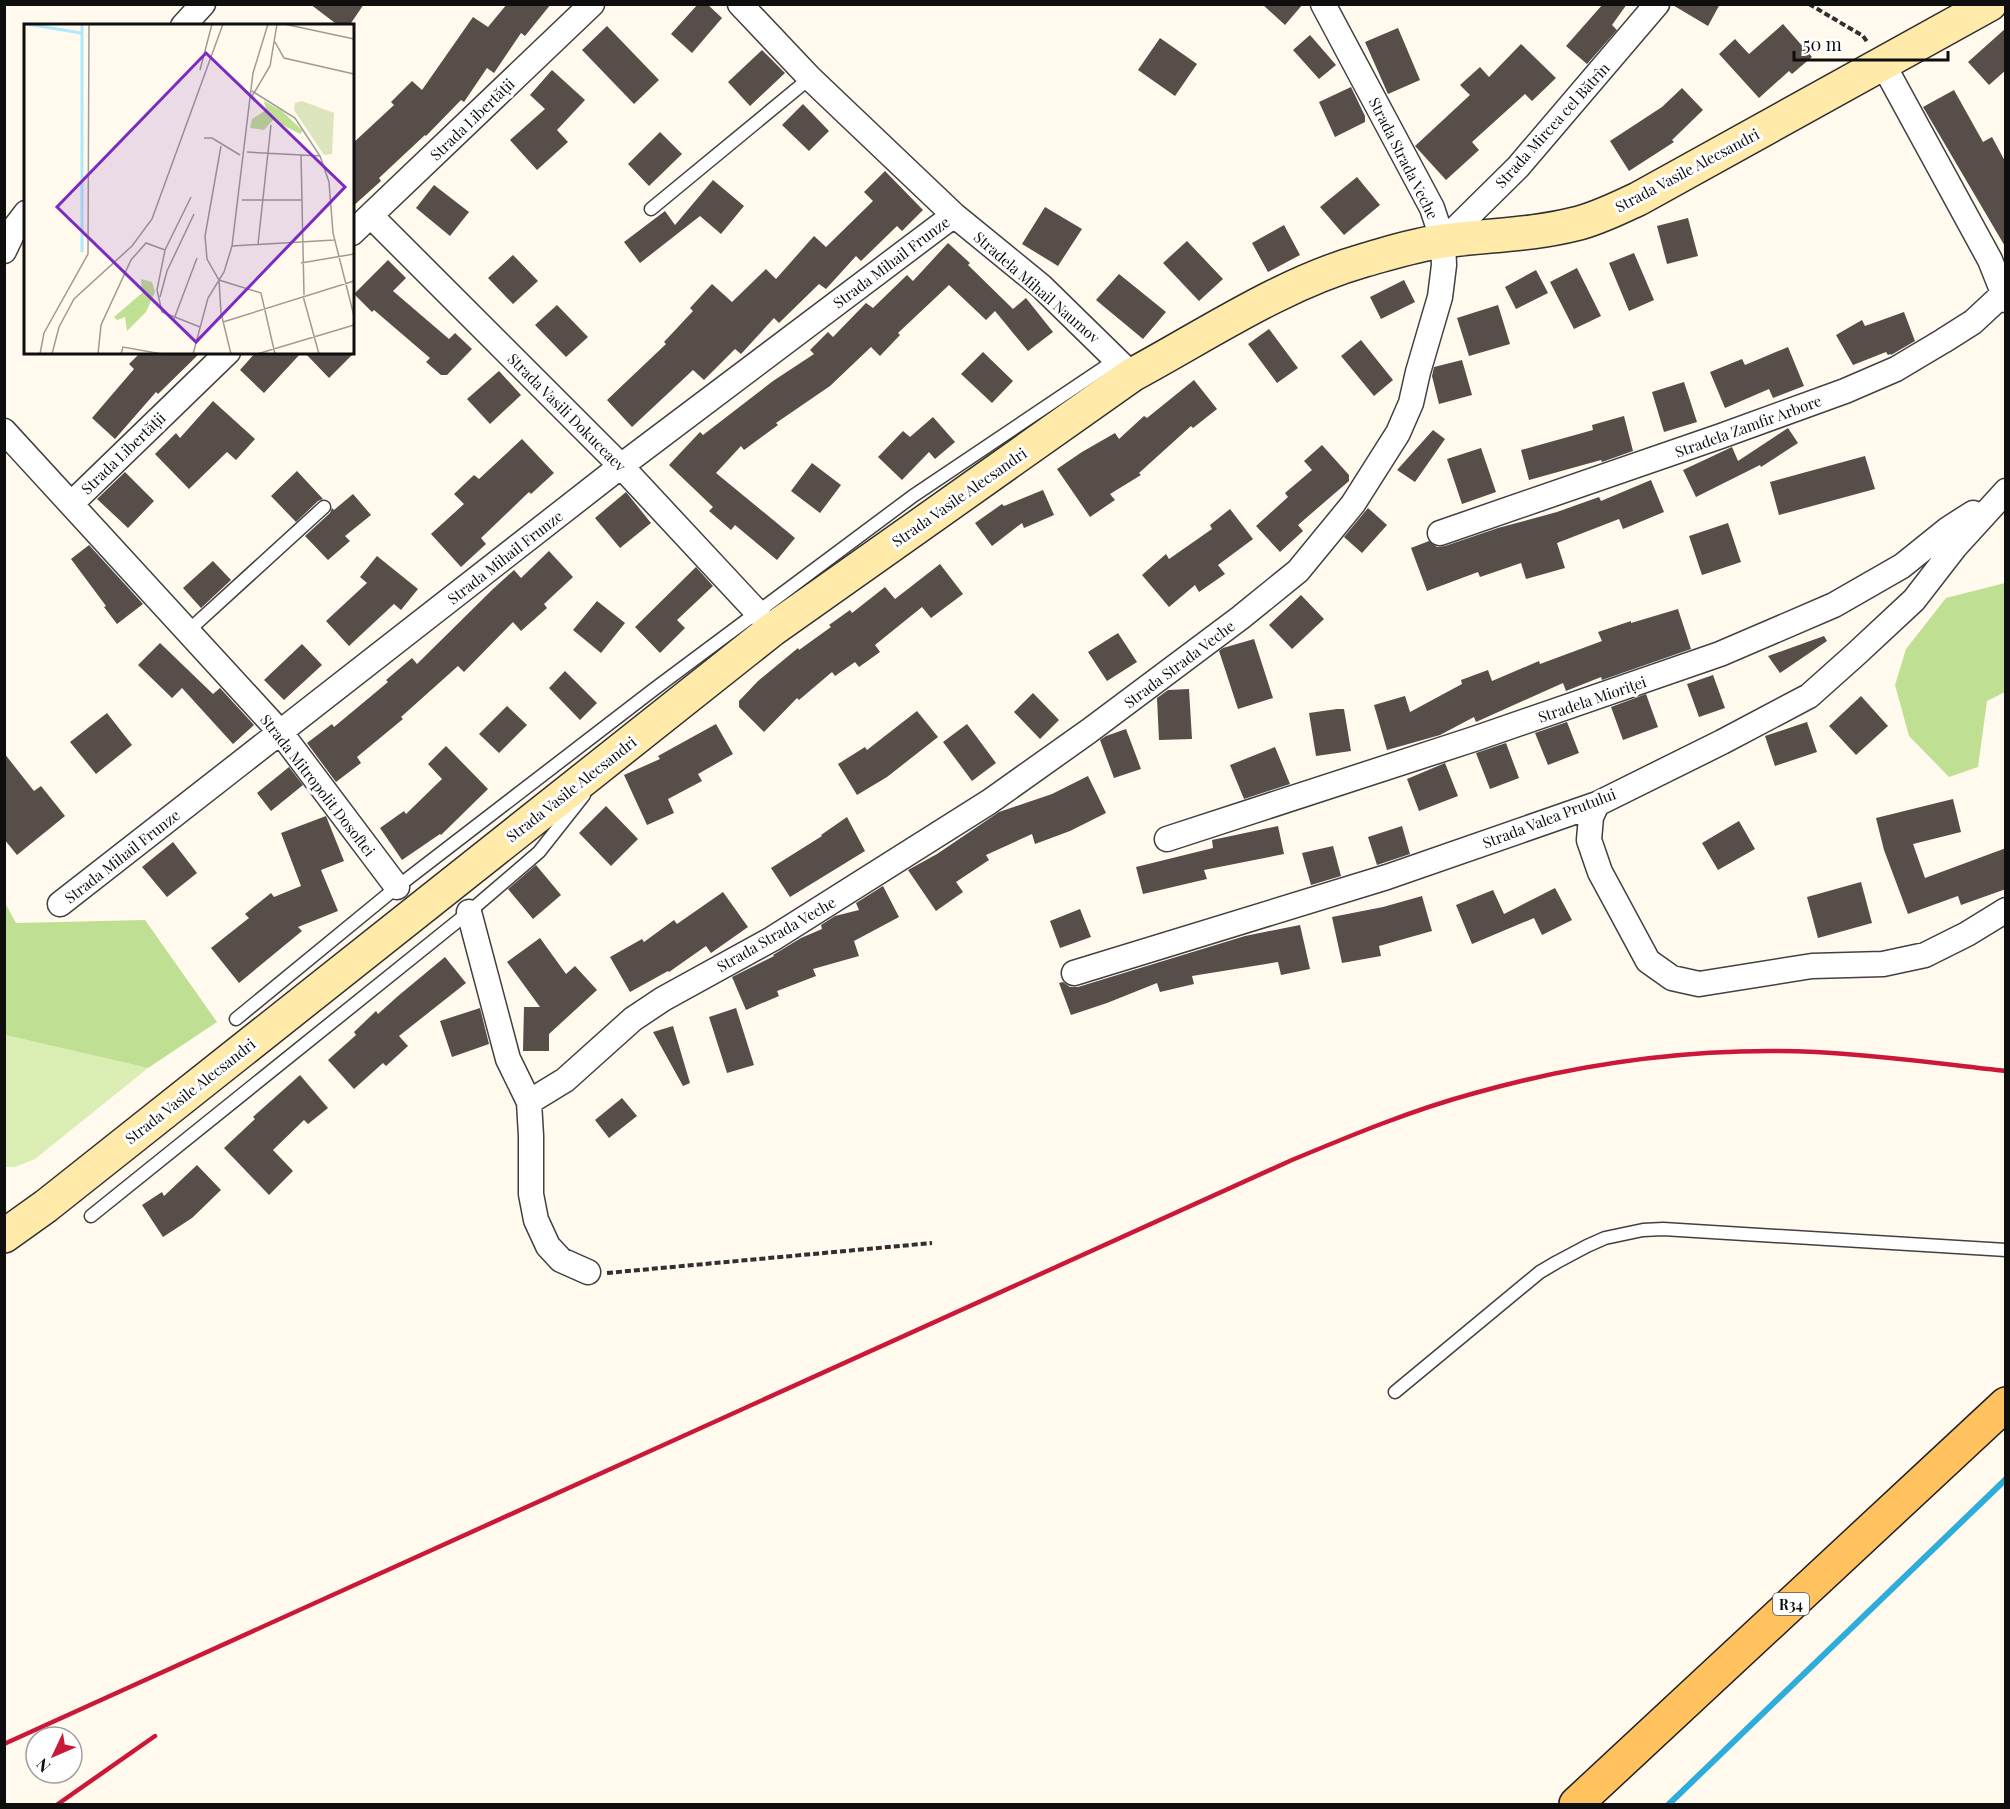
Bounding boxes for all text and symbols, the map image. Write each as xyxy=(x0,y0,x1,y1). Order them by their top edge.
inset map xyxy=(24,24,354,354)
scale bar xyxy=(1794,24,1948,62)
text: 50 m xyxy=(1803,32,1842,56)
street label: Strada Mircea cel Bătrîn xyxy=(1490,58,1614,192)
street label: Strada Libertății xyxy=(425,73,519,164)
street label: Strada Strada Veche xyxy=(1365,94,1443,222)
street label: Strada Vasile Alecsandri xyxy=(1612,123,1763,216)
street label: Strada Mihail Frunze xyxy=(829,212,953,312)
street label: Stradela Mihail Naumov xyxy=(970,227,1105,348)
street label: Strada Vasili Dokuceaev xyxy=(504,349,631,476)
street label: Stradela Zamfir Arbore xyxy=(1672,390,1824,462)
street label: Strada Libertății xyxy=(76,407,170,498)
street label: Strada Vasile Alecsandri xyxy=(888,443,1031,551)
street label: Strada Mihail Frunze xyxy=(443,506,567,608)
street label: Strada Strada Veche xyxy=(1120,616,1238,712)
street label: Stradela Mioriței xyxy=(1535,671,1649,727)
street label: Strada Mitropolit Dosoftei xyxy=(256,710,380,861)
street label: Strada Vasile Alecsandri xyxy=(502,731,641,846)
street label: Strada Valea Prutului xyxy=(1480,783,1619,853)
street label: Strada Mihail Frunze xyxy=(60,805,184,907)
street label: Strada Strada Veche xyxy=(713,892,839,976)
street label: Strada Vasile Alecsandri xyxy=(121,1033,260,1148)
road number: R34 xyxy=(1773,1593,1809,1615)
north arrow xyxy=(24,1725,84,1785)
text: N xyxy=(31,1754,54,1777)

